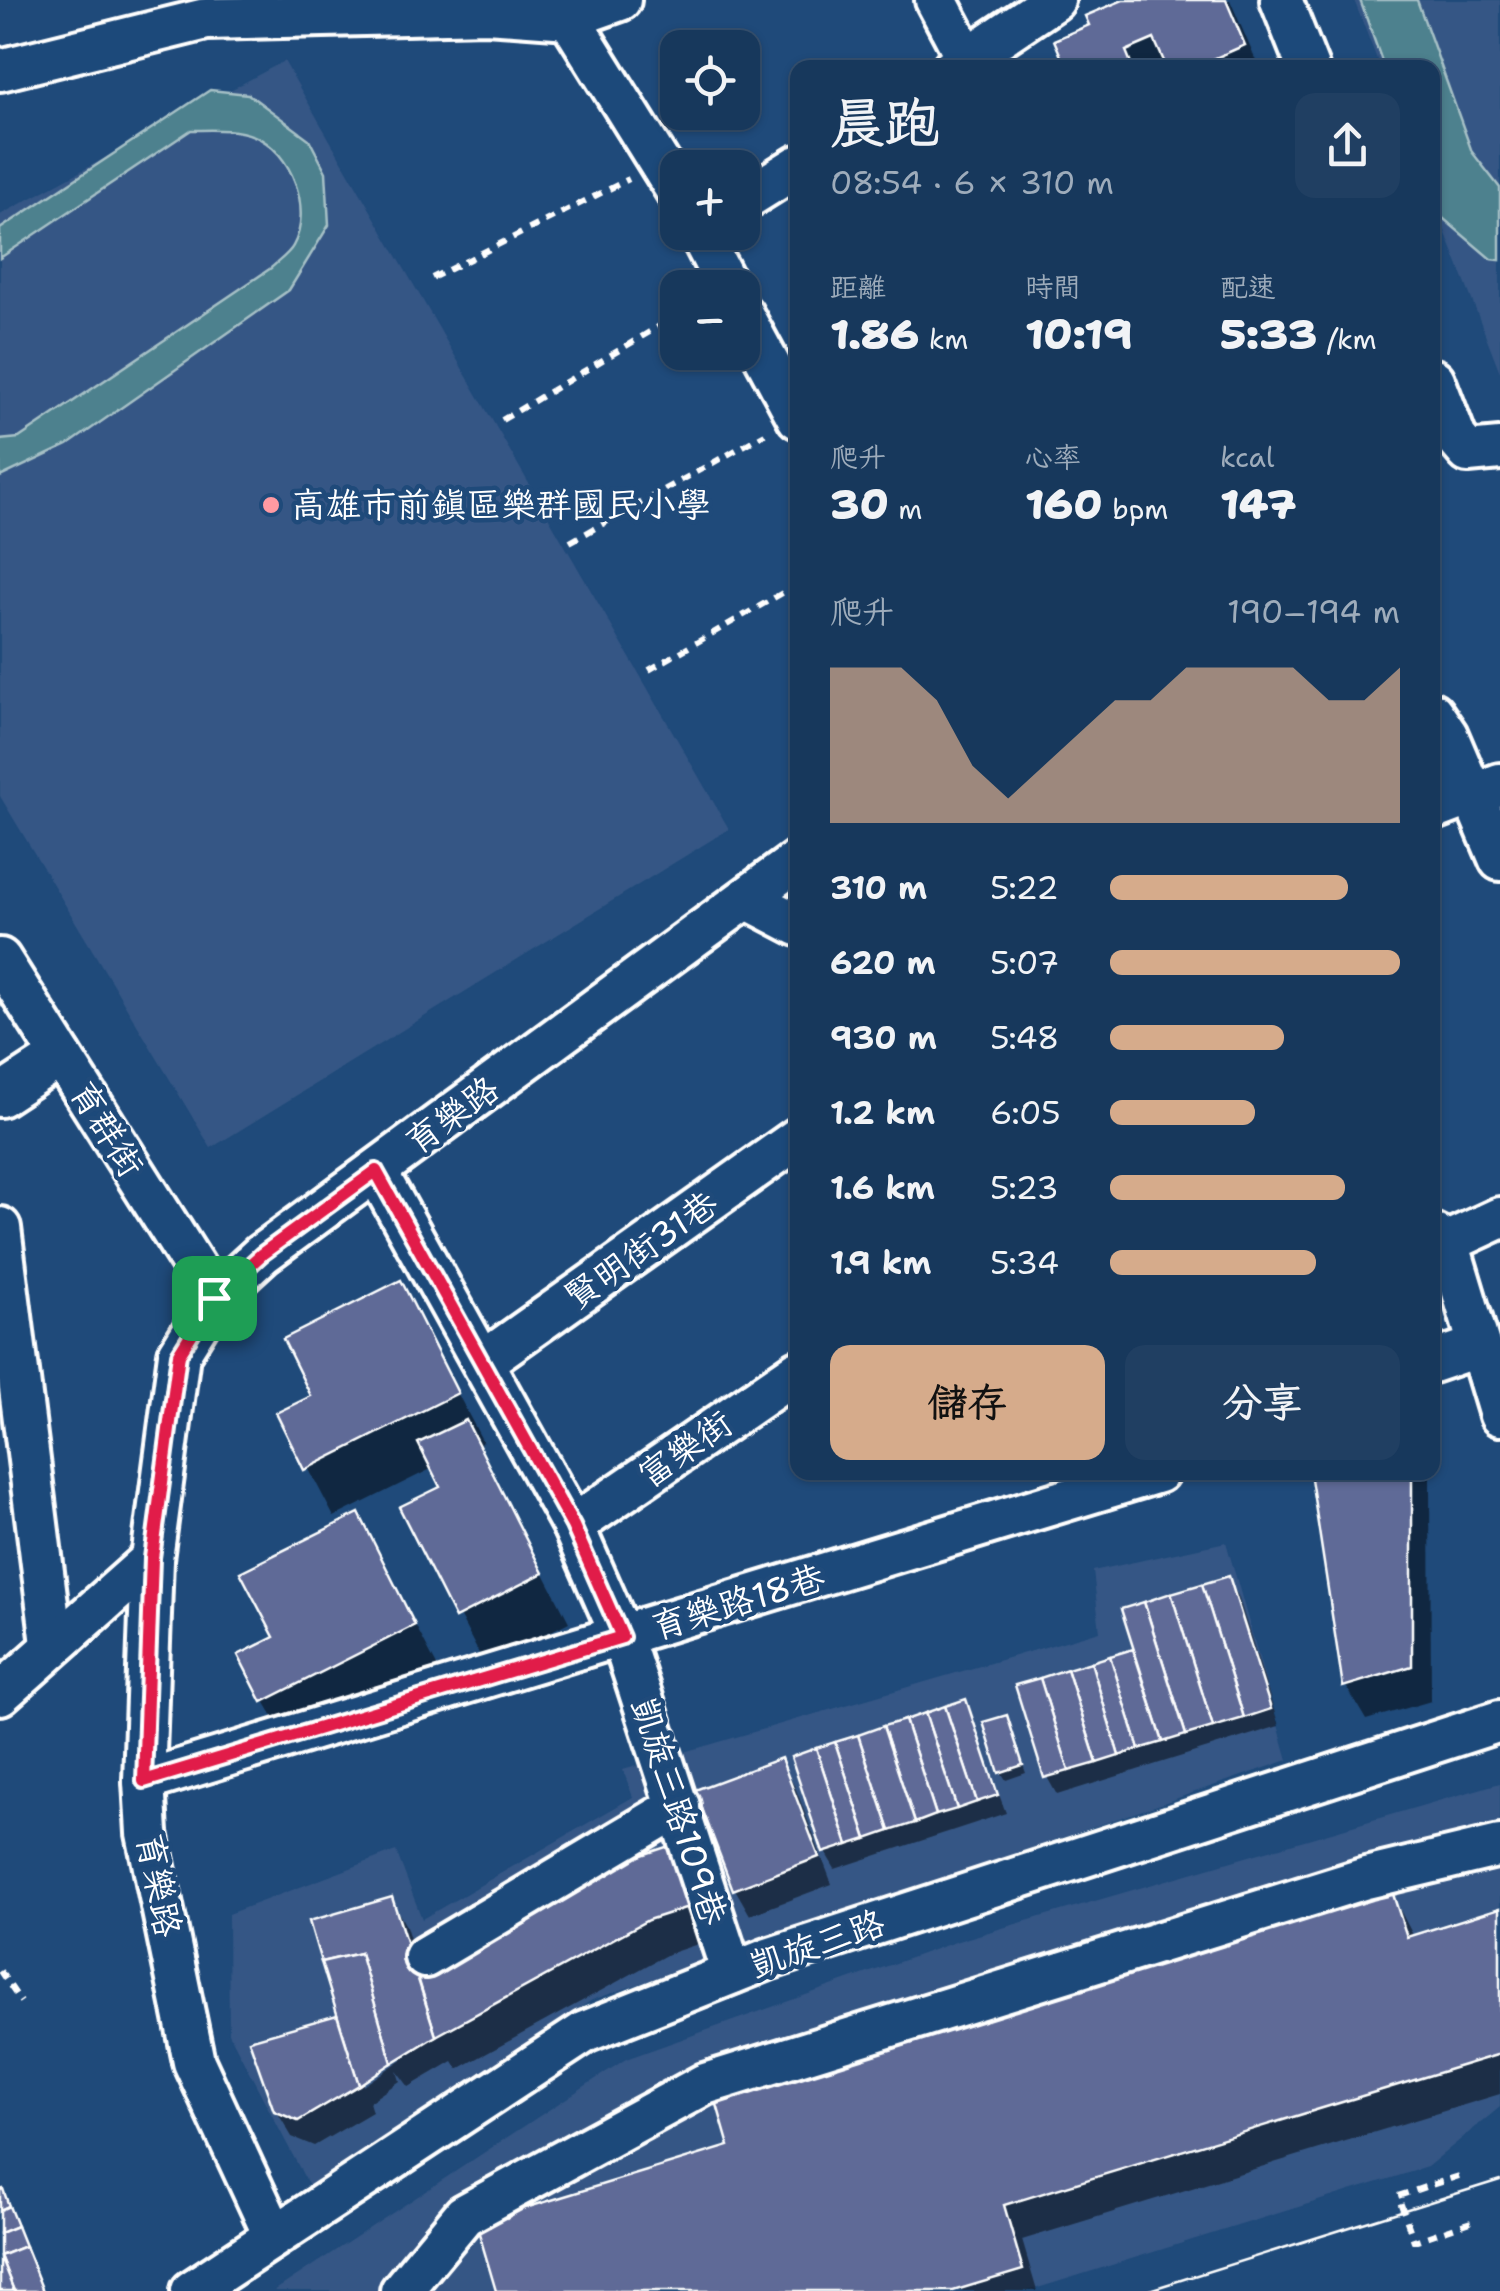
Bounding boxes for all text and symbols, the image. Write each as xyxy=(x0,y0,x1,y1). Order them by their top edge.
map controls xyxy=(660,30,760,370)
button: locate xyxy=(660,30,760,130)
text: 晨跑 xyxy=(830,86,940,160)
button: share xyxy=(1295,93,1400,198)
button: + xyxy=(660,150,760,250)
text: 08:54 · 6 × 310 m xyxy=(830,161,1114,204)
text: 距離 xyxy=(830,268,886,306)
text: 時間 xyxy=(1025,268,1081,306)
text: 配速 xyxy=(1220,268,1276,306)
button: − xyxy=(660,270,760,370)
text: 1.86 xyxy=(830,306,919,362)
text: 10:19 xyxy=(1025,306,1133,362)
text: 5:33 xyxy=(1220,306,1317,362)
text: km xyxy=(919,320,968,358)
text: /km xyxy=(1317,320,1377,358)
text: 爬升 xyxy=(830,438,886,476)
text: 心率 xyxy=(1025,438,1081,476)
text: kcal xyxy=(1220,438,1274,476)
text: 30 xyxy=(830,476,889,532)
text: 160 xyxy=(1025,476,1103,532)
text: 147 xyxy=(1220,476,1296,532)
place label: 高雄市前鎮區樂群國民小學 xyxy=(291,481,711,528)
text: m xyxy=(889,490,923,528)
text: bpm xyxy=(1103,490,1168,528)
marker: 高雄市前鎮區樂群國民小學 xyxy=(260,494,282,516)
text: 爬升 xyxy=(830,590,894,633)
text: 190–194 m xyxy=(1227,590,1400,633)
text: 310 m xyxy=(830,866,927,909)
text: 5:22 xyxy=(990,866,1059,909)
text: 620 m xyxy=(830,941,936,984)
text: 5:07 xyxy=(990,941,1059,984)
text: 930 m xyxy=(830,1016,937,1059)
text: 5:48 xyxy=(990,1016,1059,1059)
street label: 育樂路 xyxy=(395,1065,508,1164)
street label: 育群街 xyxy=(60,1072,155,1186)
text: 1.2 km xyxy=(830,1091,935,1134)
text: 6:05 xyxy=(990,1091,1061,1134)
text: 1.6 km xyxy=(830,1166,935,1209)
text: 5:23 xyxy=(990,1166,1059,1209)
street label: 賢明街31巷 xyxy=(555,1180,727,1320)
text: 1.9 km xyxy=(830,1241,931,1284)
text: 5:34 xyxy=(990,1241,1059,1284)
pin xyxy=(172,1256,257,1341)
icon: arrive xyxy=(187,1271,242,1326)
button: 儲存 xyxy=(830,1345,1105,1460)
button: 分享 xyxy=(1125,1345,1400,1460)
street label: 富樂街 xyxy=(628,1399,741,1498)
street label: 育樂路18巷 xyxy=(646,1553,830,1650)
street label: 凱旋三路109巷 xyxy=(621,1691,738,1931)
street label: 育樂路 xyxy=(126,1829,193,1941)
street label: 凱旋三路 xyxy=(743,1899,891,1989)

